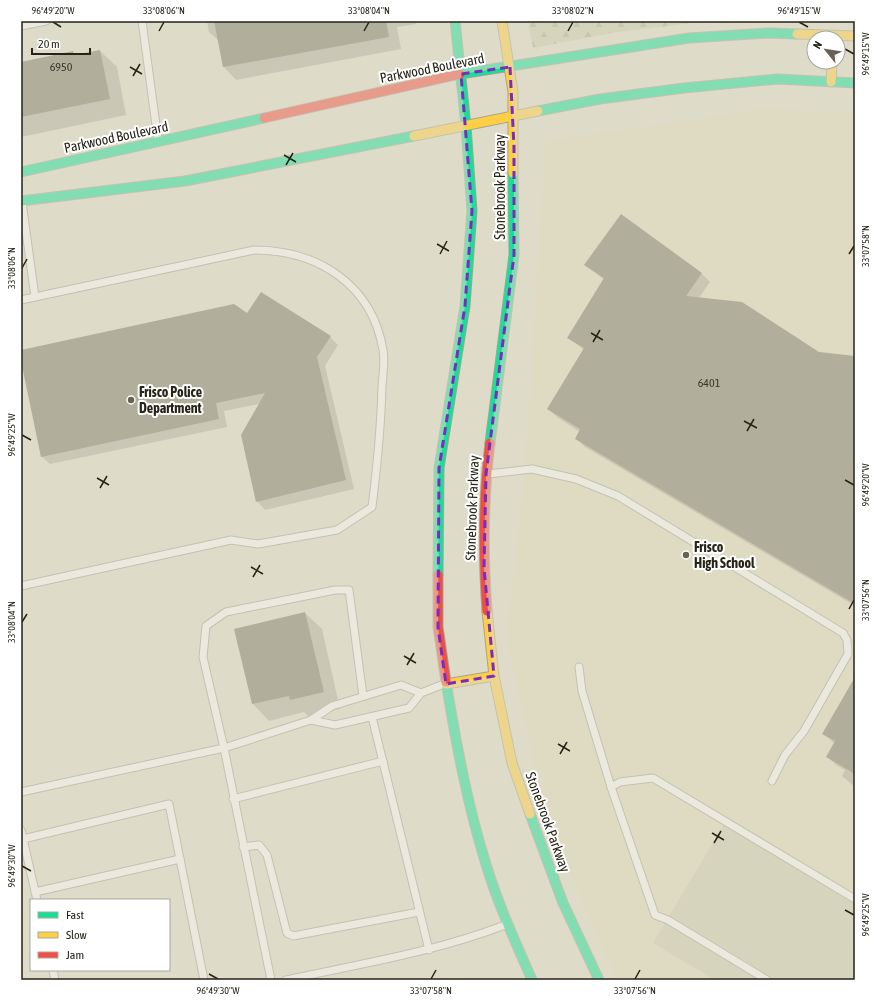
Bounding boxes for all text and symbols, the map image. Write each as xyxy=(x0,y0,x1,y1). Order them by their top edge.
text: 96°49'20"W xyxy=(31,5,75,16)
text: 33°08'06"N xyxy=(143,5,185,16)
text: 33°08'04"N xyxy=(348,5,390,16)
text: 33°08'02"N xyxy=(552,5,594,16)
text: 96°49'15"W xyxy=(777,5,821,16)
scale bar xyxy=(32,30,90,56)
north arrow xyxy=(806,30,846,70)
text: 96°49'15"W xyxy=(860,32,871,76)
text: 20 m xyxy=(38,37,60,51)
text: N xyxy=(811,39,824,51)
street label: Parkwood Boulevard xyxy=(378,50,486,86)
house number: 6950 xyxy=(50,60,73,74)
street label: Parkwood Boulevard xyxy=(63,118,169,156)
street label: Stonebrook Parkway xyxy=(492,134,508,240)
text: 33°07'58"N xyxy=(860,225,871,267)
text: 33°08'06"N xyxy=(6,247,17,289)
house number: 6401 xyxy=(698,376,721,390)
place label: Frisco Police Department xyxy=(139,384,202,416)
marker: Frisco Police Department xyxy=(126,395,136,405)
text: 96°49'25"W xyxy=(6,413,17,457)
street label: Stonebrook Parkway xyxy=(462,455,482,561)
text: 96°49'20"W xyxy=(860,463,871,507)
place label: Frisco High School xyxy=(694,539,755,571)
marker: Frisco High School xyxy=(681,550,691,560)
text: 33°07'56"N xyxy=(860,579,871,621)
text: 33°08'04"N xyxy=(6,601,17,643)
street label: Stonebrook Parkway xyxy=(522,770,574,874)
text: 96°49'30"W xyxy=(6,844,17,888)
text: 96°49'25"W xyxy=(860,893,871,937)
legend xyxy=(30,899,170,971)
text: Fast xyxy=(66,908,84,922)
text: Slow xyxy=(66,928,87,942)
text: Jam xyxy=(66,948,84,962)
text: 96°49'30"W xyxy=(196,985,240,996)
text: 33°07'58"N xyxy=(410,985,452,996)
text: 33°07'56"N xyxy=(614,985,656,996)

